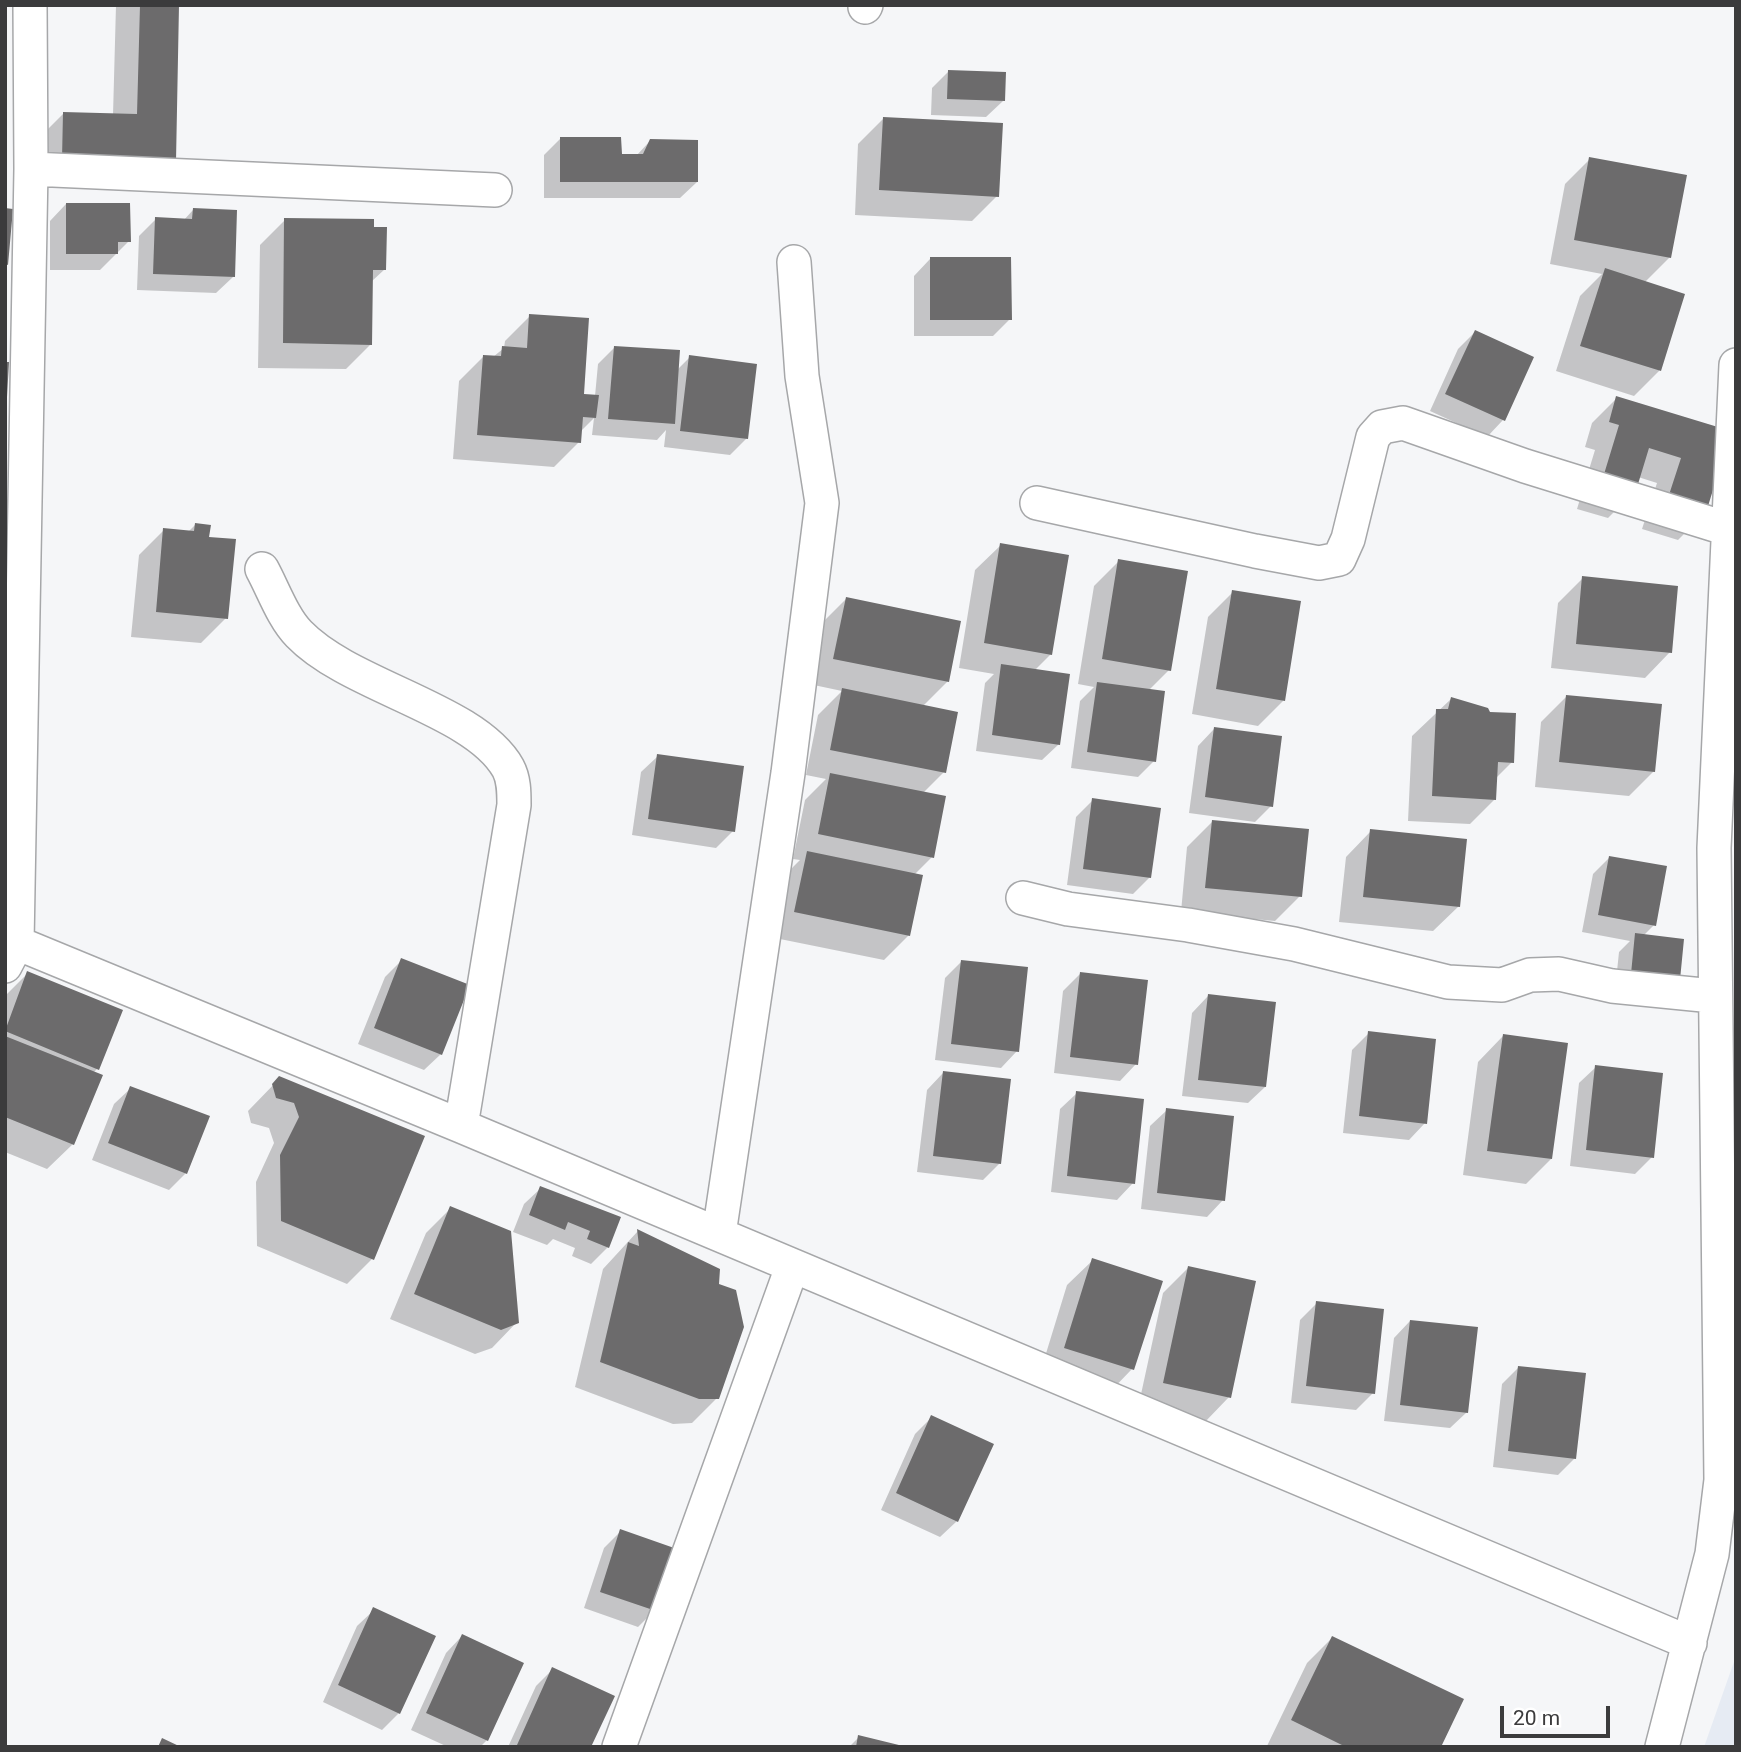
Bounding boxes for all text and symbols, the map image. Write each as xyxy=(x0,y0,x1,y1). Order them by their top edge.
scale bar xyxy=(1503,1692,1613,1736)
text: 20 m xyxy=(1513,1706,1560,1730)

